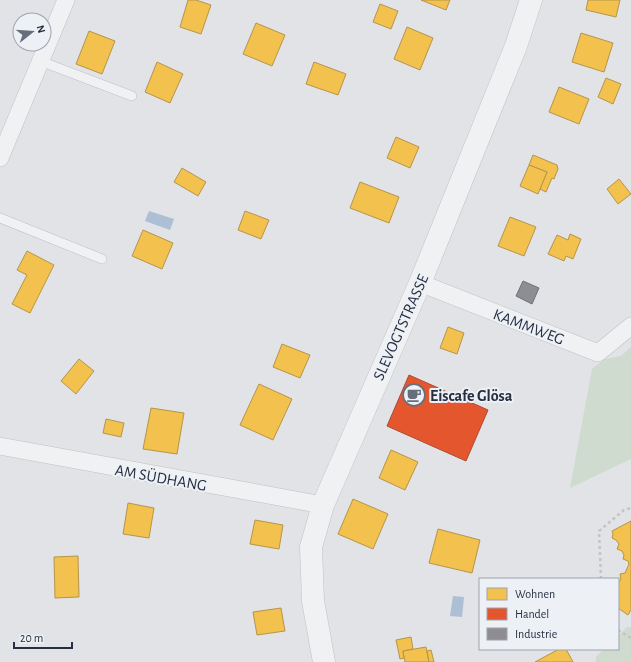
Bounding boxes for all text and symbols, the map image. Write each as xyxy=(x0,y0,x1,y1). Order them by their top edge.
north arrow xyxy=(12,12,52,52)
text: N xyxy=(35,24,47,34)
street label: SLEVOGTSTRASSE xyxy=(370,272,432,383)
street label: KAMMWEG xyxy=(491,306,566,348)
cafe icon: Eiscafe Glösa xyxy=(401,382,427,408)
place label: Eiscafe Glösa xyxy=(430,388,513,404)
street label: AM SÜDHANG xyxy=(114,460,208,494)
legend xyxy=(479,578,619,650)
text: Wohnen xyxy=(515,588,555,600)
text: Handel xyxy=(515,608,549,620)
scale bar xyxy=(14,624,72,650)
text: Industrie xyxy=(515,628,557,640)
text: 20 m xyxy=(20,632,43,644)

